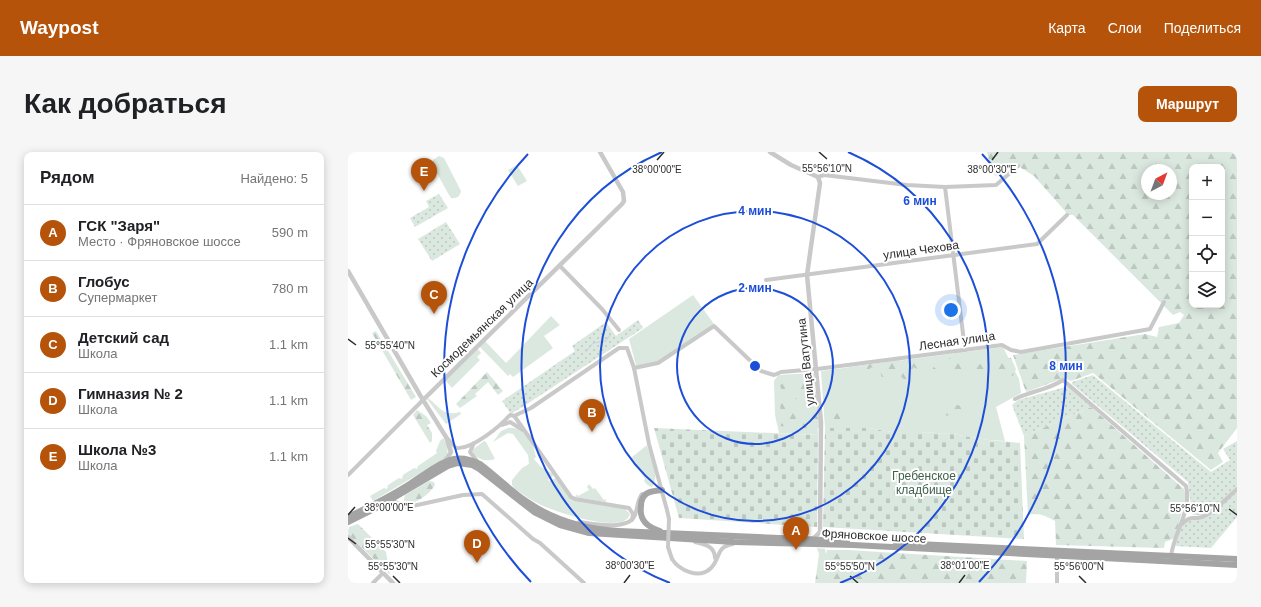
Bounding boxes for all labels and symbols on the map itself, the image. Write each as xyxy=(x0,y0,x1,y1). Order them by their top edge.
pin: E xyxy=(411,158,437,191)
text: 55°56'10"N xyxy=(802,163,852,174)
text: 38°00'00"E xyxy=(632,164,682,175)
text: 38°00'30"E xyxy=(967,164,1017,175)
north arrow xyxy=(1141,164,1177,200)
text: 6 мин xyxy=(903,194,937,208)
text: 4 мин xyxy=(738,204,772,218)
street label: улица Чехова xyxy=(882,238,960,262)
street label: Космодемьянская улица xyxy=(428,275,536,380)
pin: C xyxy=(421,281,447,314)
text: 2 мин xyxy=(738,281,772,295)
your location xyxy=(941,300,961,320)
street label: улица Ватутина xyxy=(794,317,818,406)
street label: Лесная улица xyxy=(918,329,996,353)
text: 55°55'40"N xyxy=(365,340,415,351)
centre of rings xyxy=(748,359,762,373)
text: 8 мин xyxy=(1049,359,1083,373)
pin: B xyxy=(579,399,605,432)
park label: Гребенское кладбище xyxy=(892,469,956,497)
text: 38°00'00"E xyxy=(364,502,414,513)
text: 55°56'10"N xyxy=(1170,503,1220,514)
pin: A xyxy=(783,517,809,550)
street label: Фряновское шоссе xyxy=(821,526,927,546)
pin: D xyxy=(464,530,490,563)
text: 55°55'30"N xyxy=(365,539,415,550)
text: 38°00'30"E xyxy=(605,560,655,571)
text: 38°01'00"E xyxy=(940,560,990,571)
text: 55°55'30"N xyxy=(368,561,418,572)
text: 55°55'50"N xyxy=(825,561,875,572)
text: 55°56'00"N xyxy=(1054,561,1104,572)

